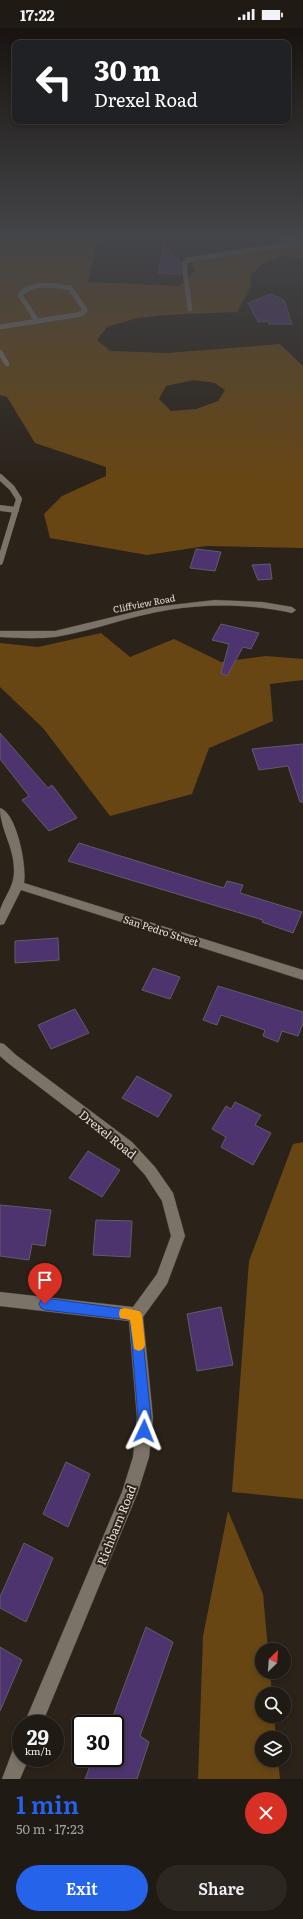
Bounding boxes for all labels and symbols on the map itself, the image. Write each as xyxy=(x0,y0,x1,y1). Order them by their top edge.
street label: Cliffview Road xyxy=(112,590,177,616)
street label: San Pedro Street xyxy=(122,911,200,949)
street label: Drexel Road xyxy=(75,1105,141,1163)
pin xyxy=(28,1263,62,1304)
position arrow xyxy=(123,1410,165,1452)
street label: Richbarn Road xyxy=(92,1482,141,1568)
north arrow xyxy=(255,1643,291,1679)
speed limit sign: 30 xyxy=(72,1715,124,1767)

